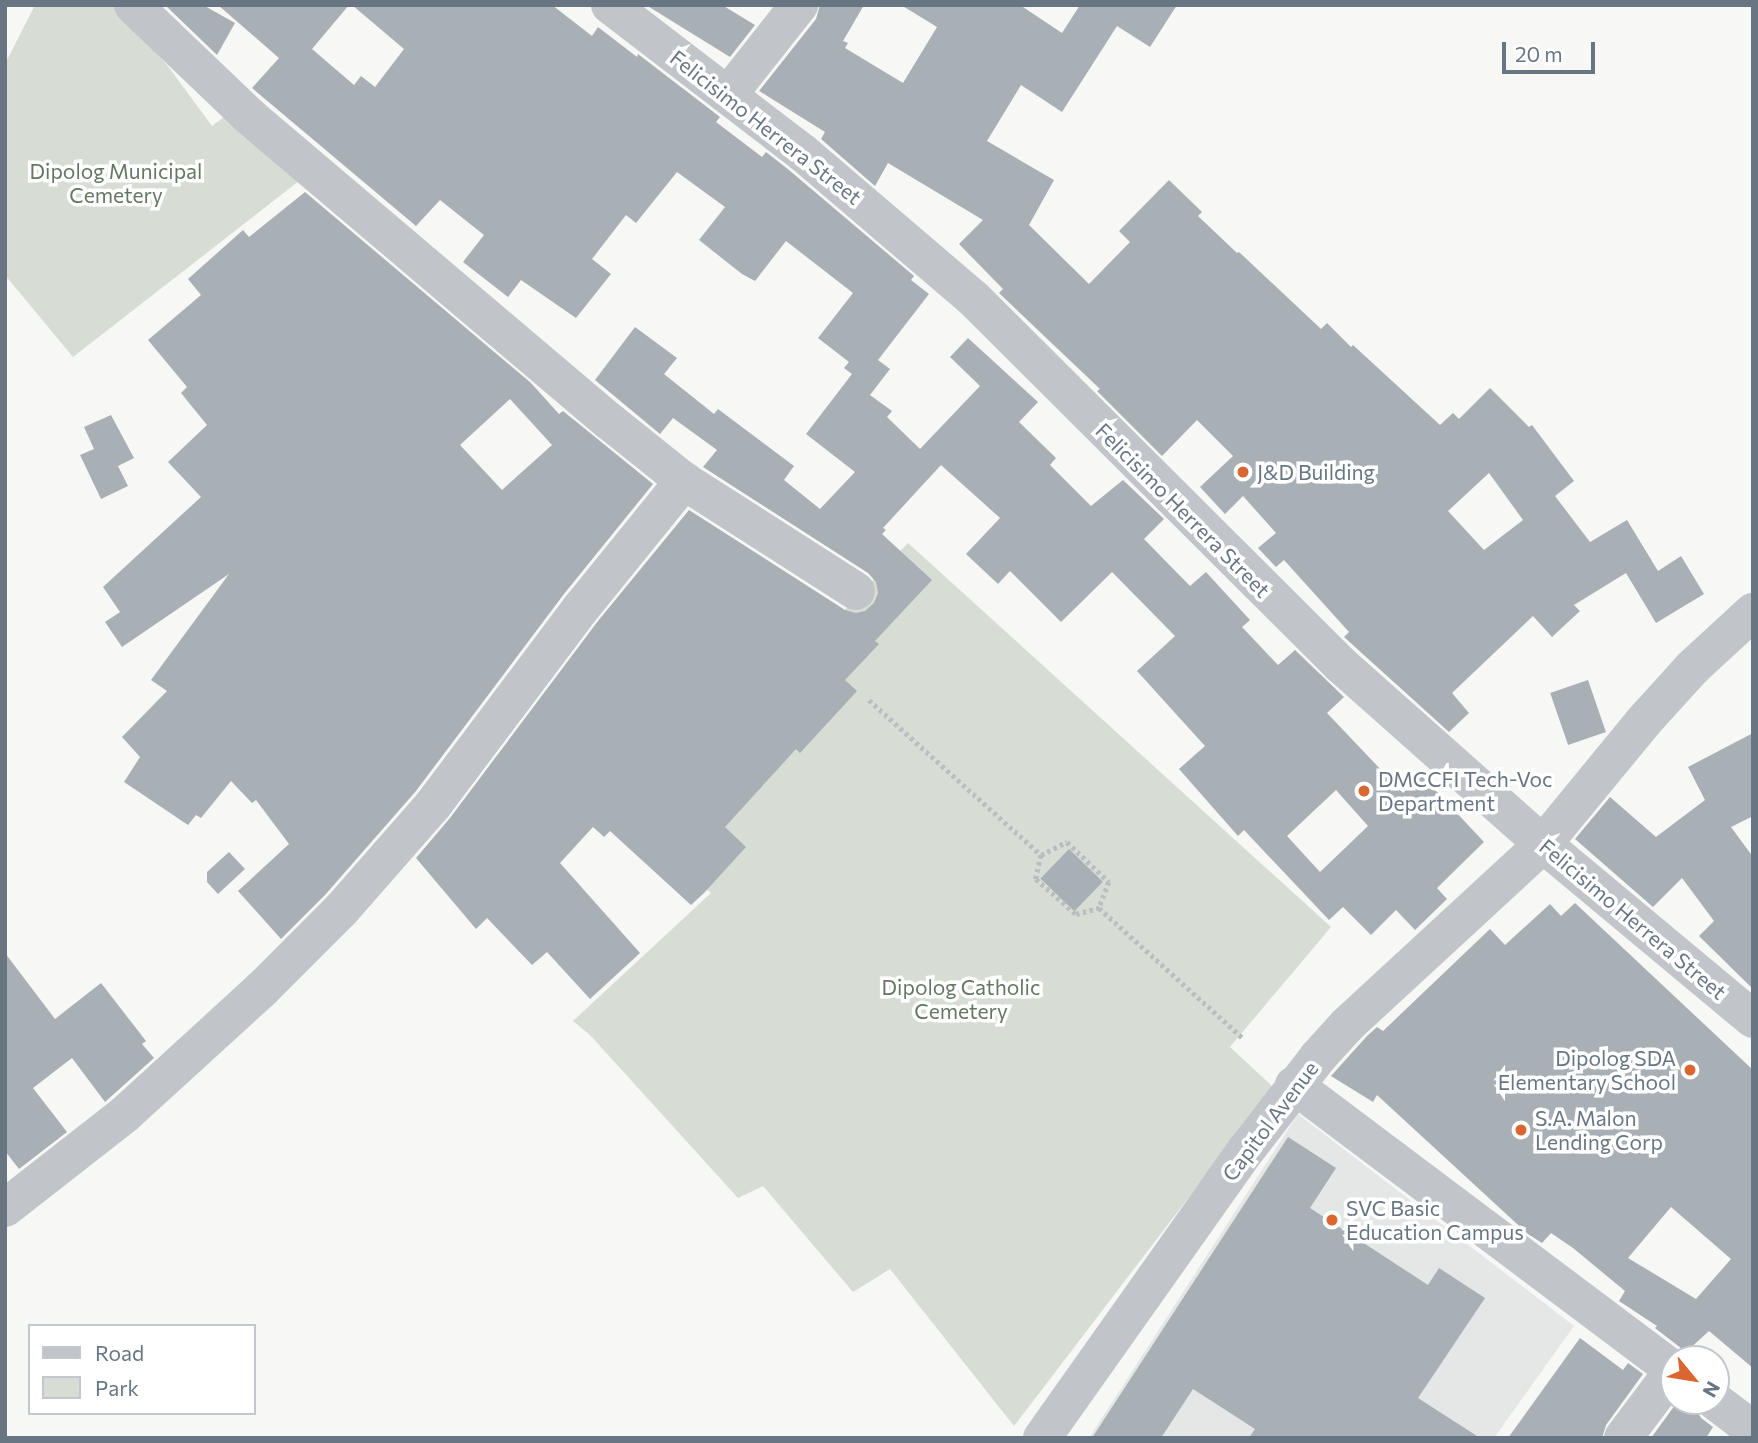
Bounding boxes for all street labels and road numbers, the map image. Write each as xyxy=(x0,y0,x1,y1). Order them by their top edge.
street label: Felicisimo Herrera Street xyxy=(665,44,867,210)
street label: Felicisimo Herrera Street xyxy=(1091,418,1275,602)
street label: Felicisimo Herrera Street xyxy=(1535,834,1731,1004)
street label: Capitol Avenue xyxy=(1217,1056,1323,1186)

